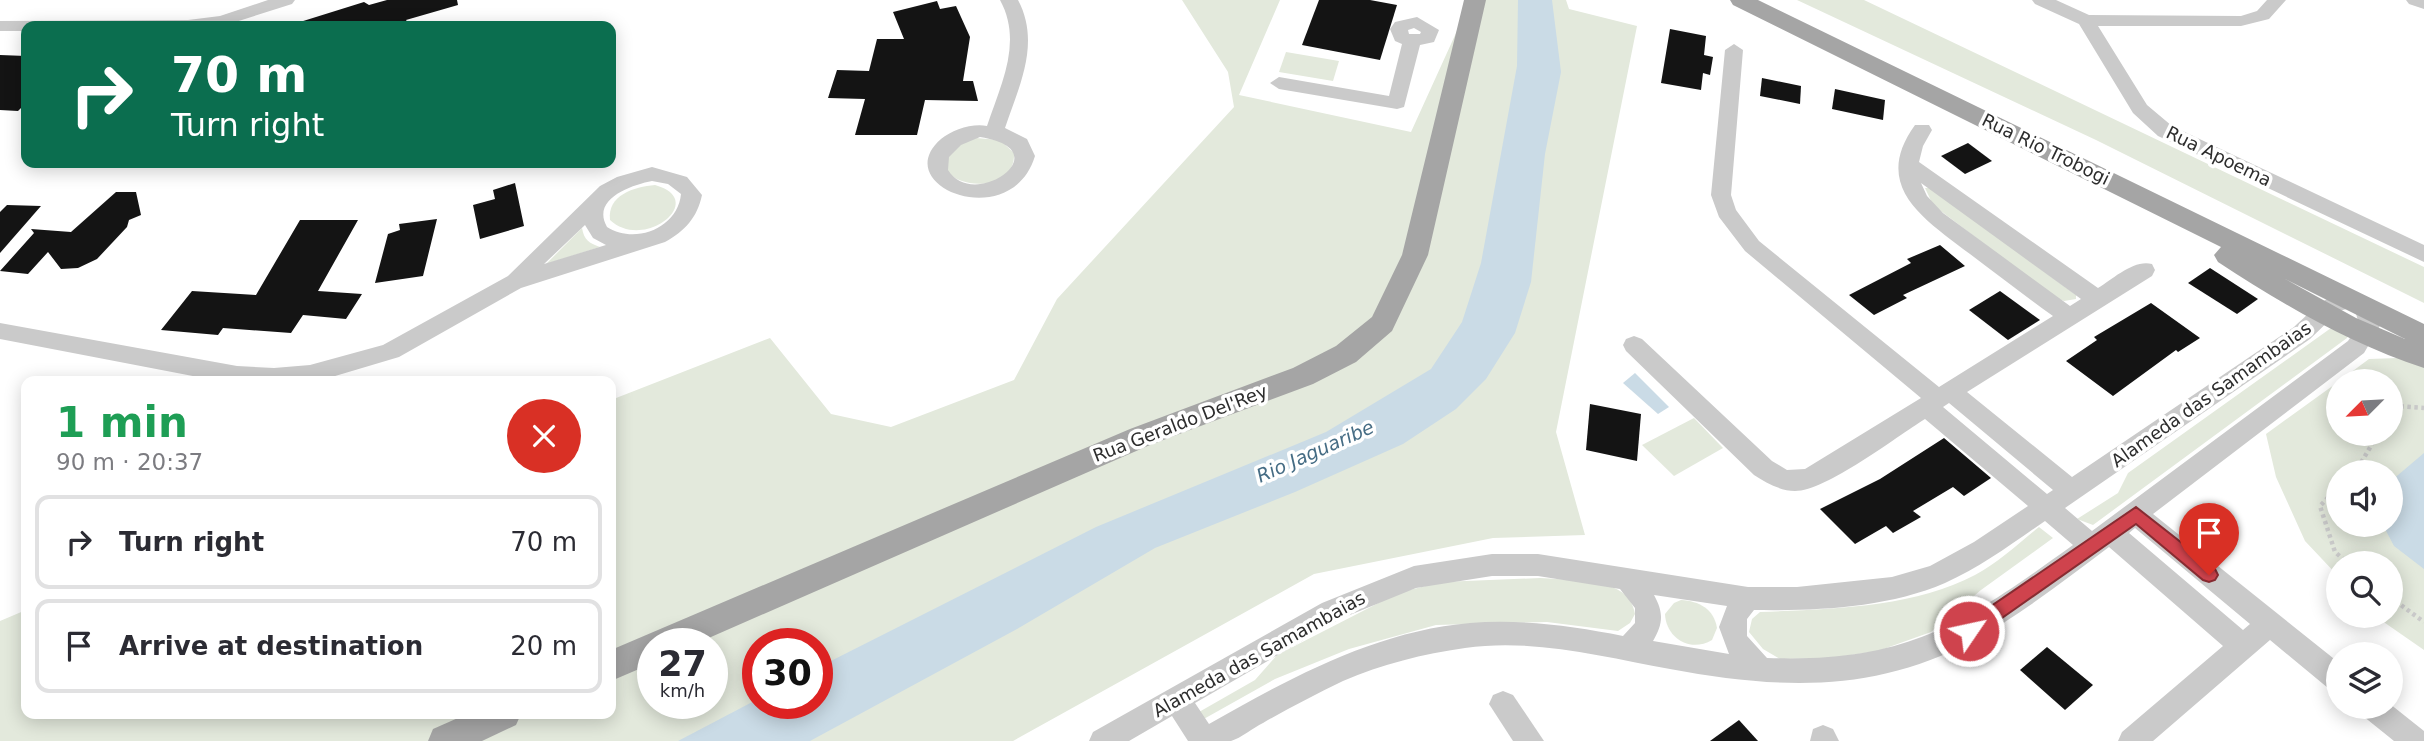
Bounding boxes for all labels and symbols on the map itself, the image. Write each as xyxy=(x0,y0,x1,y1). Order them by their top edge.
street label: Rua Rio Trobogi xyxy=(1979,109,2113,189)
street label: Rua Apoema xyxy=(2163,122,2275,190)
street label: Alameda das Samambaias xyxy=(2107,317,2315,471)
north arrow xyxy=(2326,369,2403,446)
street label: Rua Geraldo Del'Rey xyxy=(1090,380,1270,466)
water label: Rio Jaguaribe xyxy=(1253,415,1377,487)
pin xyxy=(2179,503,2239,575)
street label: Alameda das Samambaias xyxy=(1149,587,1369,721)
position arrow xyxy=(1932,594,2006,668)
speed limit sign: 30 xyxy=(742,628,833,719)

